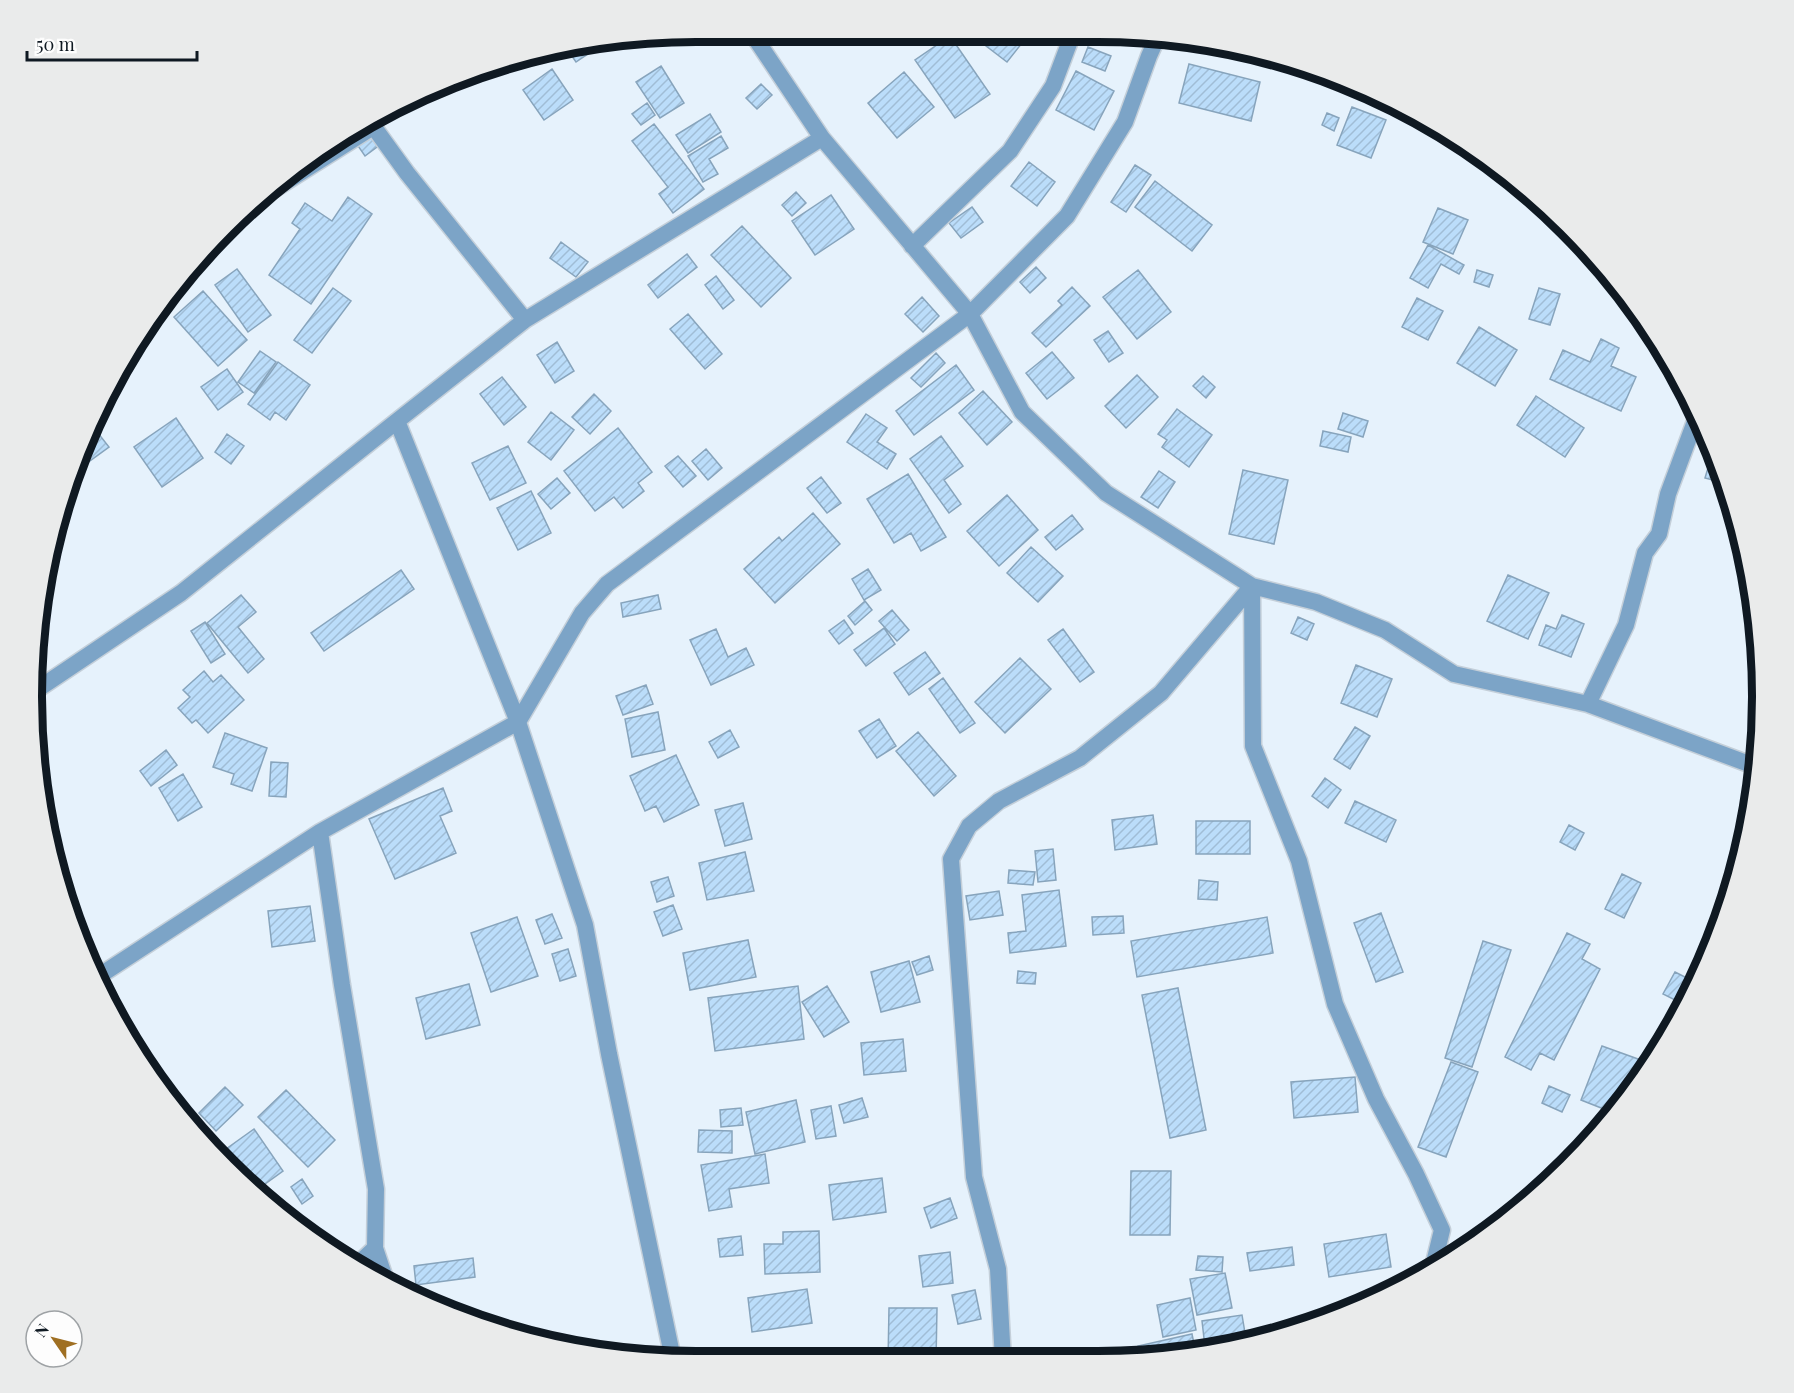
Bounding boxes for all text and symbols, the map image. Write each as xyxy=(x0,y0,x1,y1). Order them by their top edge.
scale bar xyxy=(27,24,196,62)
text: 50 m xyxy=(36,32,75,56)
north arrow xyxy=(24,1309,84,1369)
text: N xyxy=(29,1319,53,1341)

